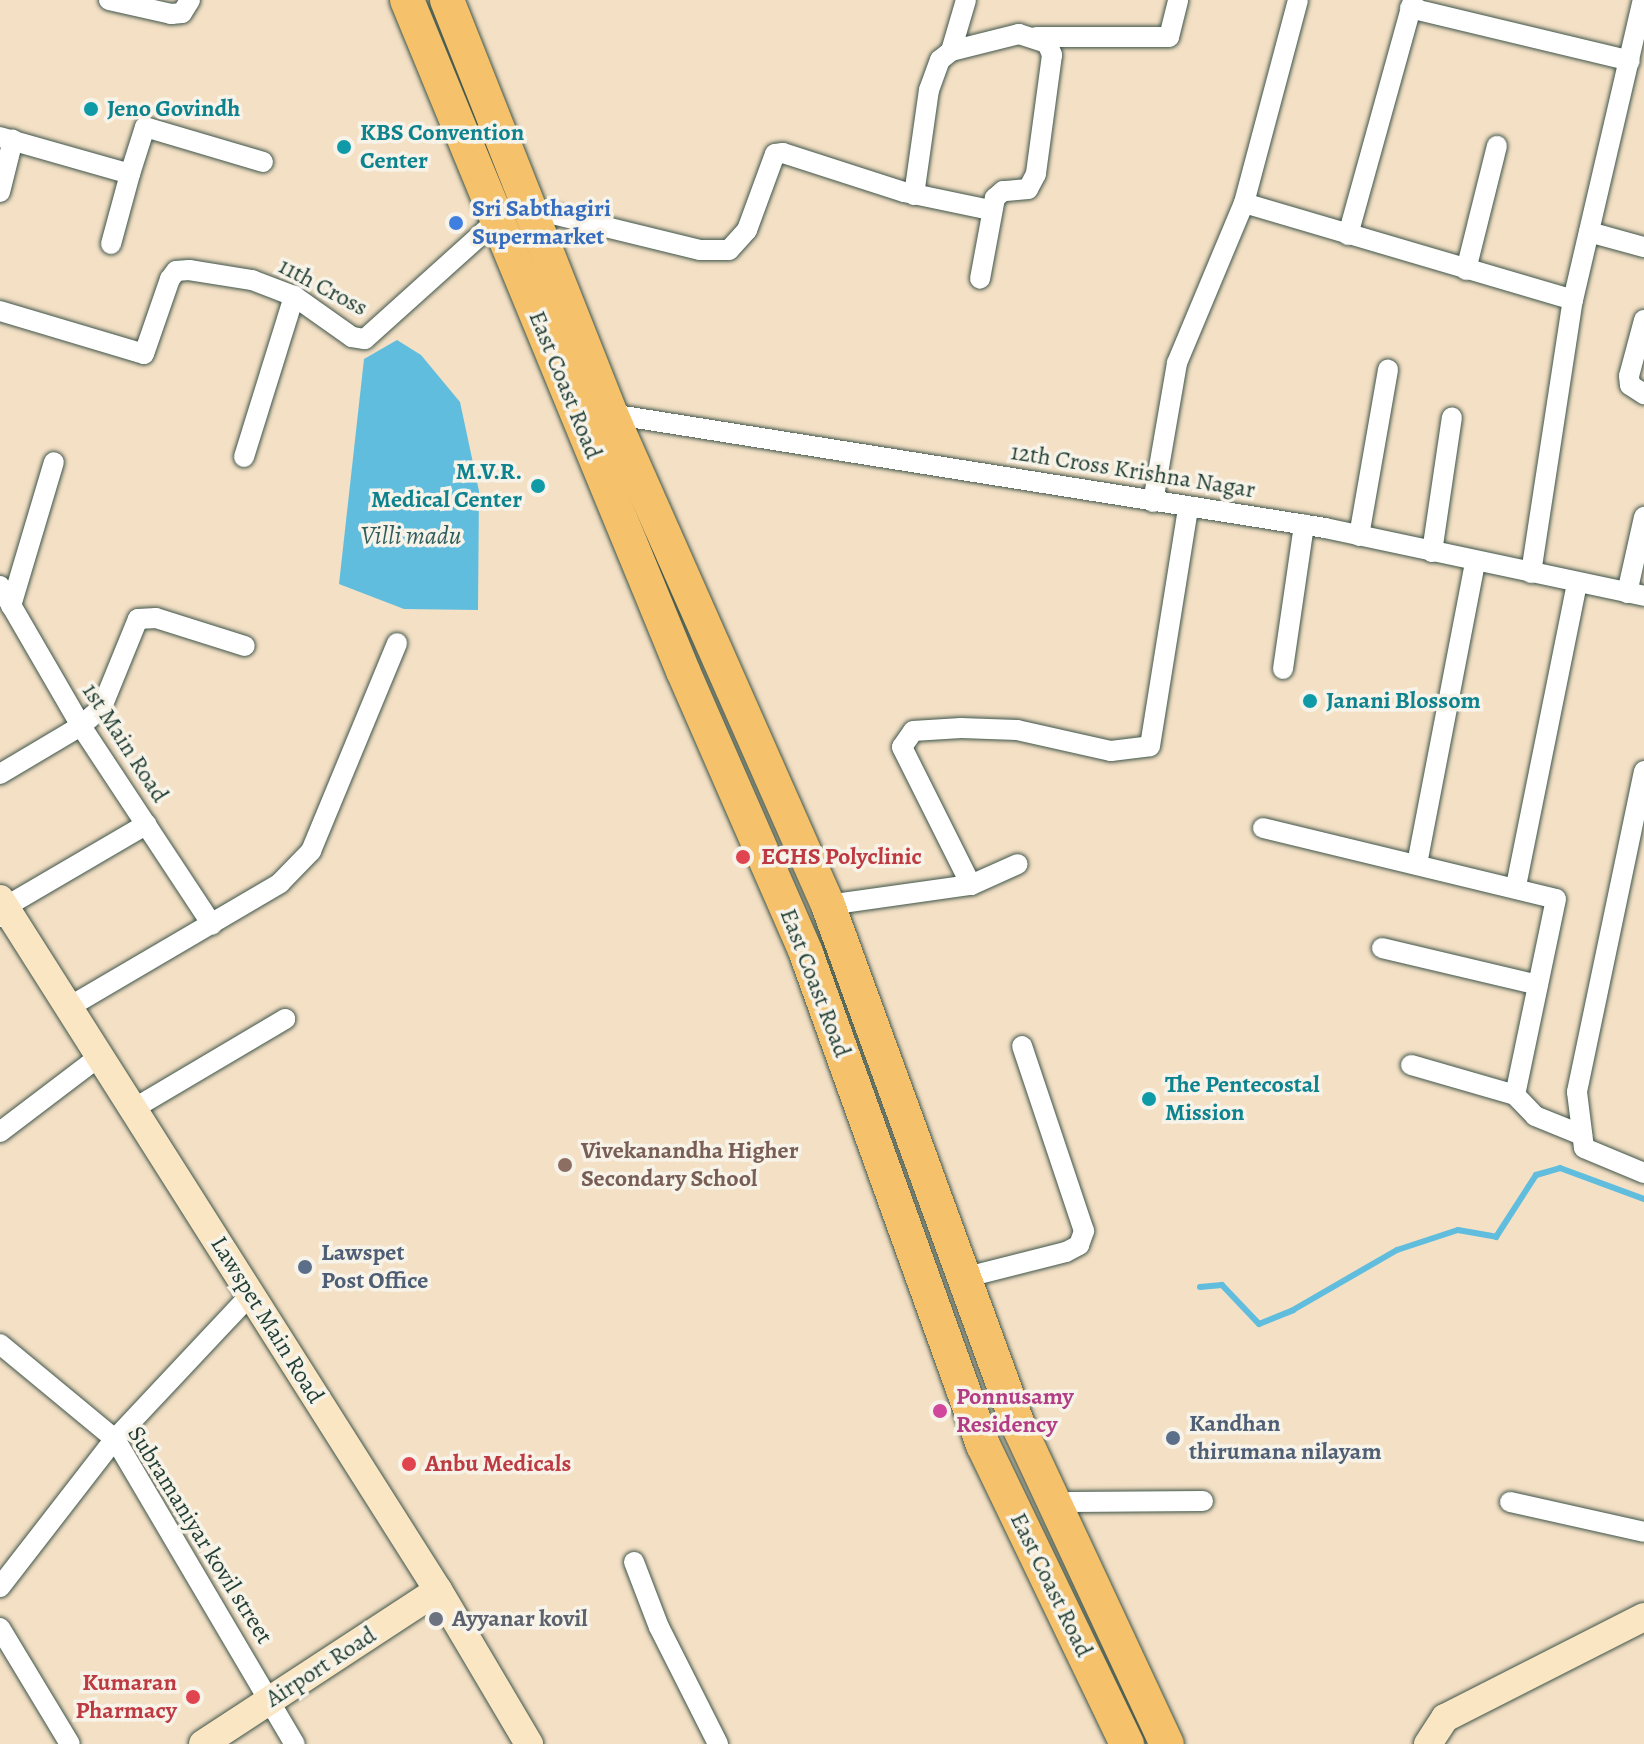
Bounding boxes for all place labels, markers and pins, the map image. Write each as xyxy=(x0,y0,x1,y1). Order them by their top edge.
place label: Jeno Govindh xyxy=(107,95,240,123)
marker: Jeno Govindh xyxy=(82,100,100,118)
place label: KBS Convention Center xyxy=(360,119,524,175)
marker: KBS Convention Center xyxy=(335,138,353,156)
place label: Sri Sabthagiri Supermarket xyxy=(472,195,611,251)
marker: Sri Sabthagiri Supermarket xyxy=(447,214,465,232)
place label: M.V.R. Medical Center xyxy=(371,458,522,514)
marker: M.V.R. Medical Center xyxy=(529,477,547,495)
place label: Janani Blossom xyxy=(1326,687,1481,715)
marker: Janani Blossom xyxy=(1301,692,1319,710)
place label: ECHS Polyclinic xyxy=(761,843,922,871)
marker: ECHS Polyclinic xyxy=(732,846,754,868)
place label: The Pentecostal Mission xyxy=(1165,1071,1320,1127)
marker: The Pentecostal Mission xyxy=(1140,1090,1158,1108)
place label: Vivekanandha Higher Secondary School xyxy=(581,1137,799,1193)
marker: Vivekanandha Higher Secondary School xyxy=(556,1156,574,1174)
place label: Lawspet Post Office xyxy=(321,1239,428,1295)
marker: Lawspet Post Office xyxy=(296,1258,314,1276)
place label: Ponnusamy Residency xyxy=(956,1383,1074,1439)
marker: Ponnusamy Residency xyxy=(931,1402,949,1420)
place label: Kandhan thirumana nilayam xyxy=(1189,1410,1381,1466)
marker: Kandhan thirumana nilayam xyxy=(1164,1429,1182,1447)
place label: Anbu Medicals xyxy=(425,1450,571,1478)
marker: Anbu Medicals xyxy=(400,1455,418,1473)
place label: Ayyanar kovil xyxy=(452,1605,588,1633)
marker: Ayyanar kovil xyxy=(427,1610,445,1628)
place label: Kumaran Pharmacy xyxy=(76,1669,177,1725)
marker: Kumaran Pharmacy xyxy=(184,1688,202,1706)

